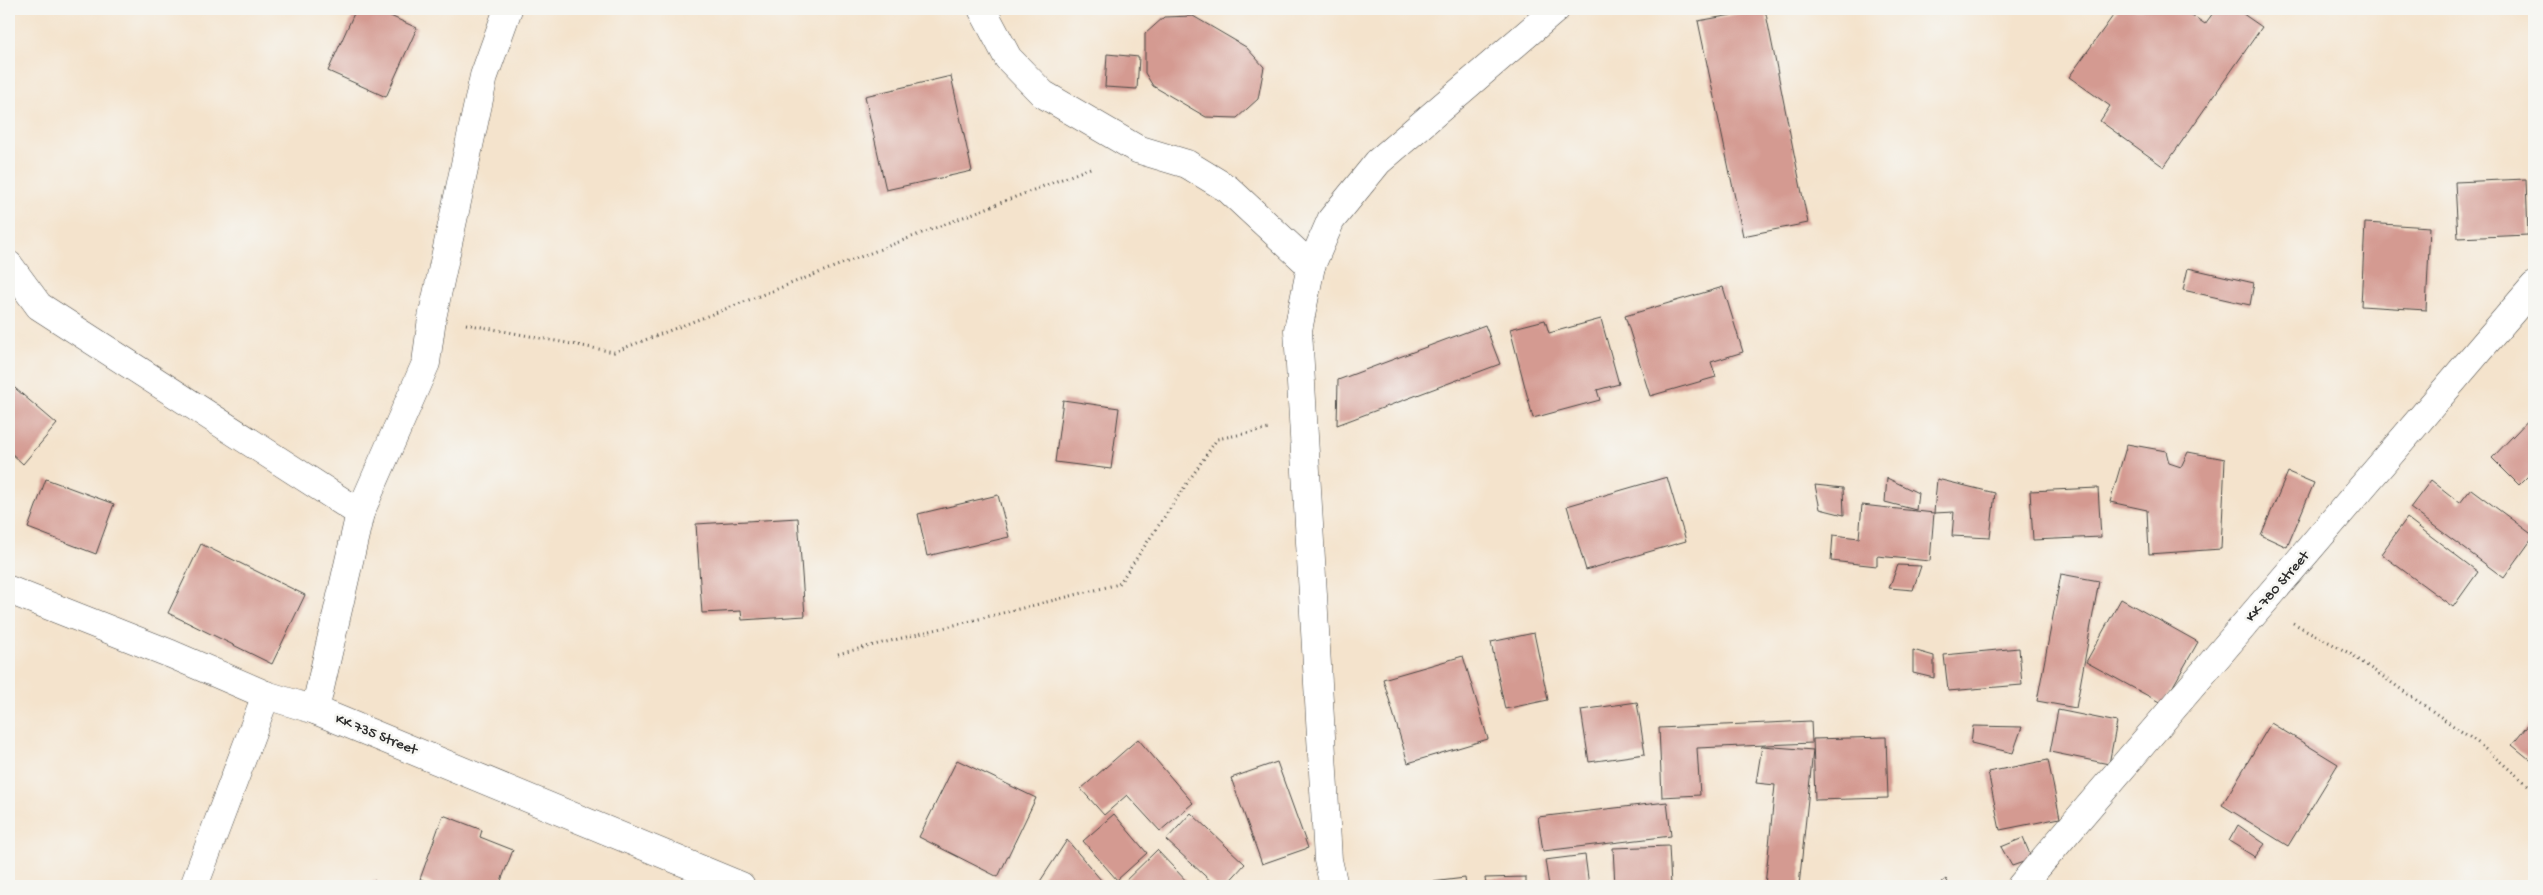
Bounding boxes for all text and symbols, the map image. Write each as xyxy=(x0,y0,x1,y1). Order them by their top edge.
street label: KK 780 Street xyxy=(2242,546,2315,626)
street label: KK 735 Street xyxy=(332,710,421,760)

